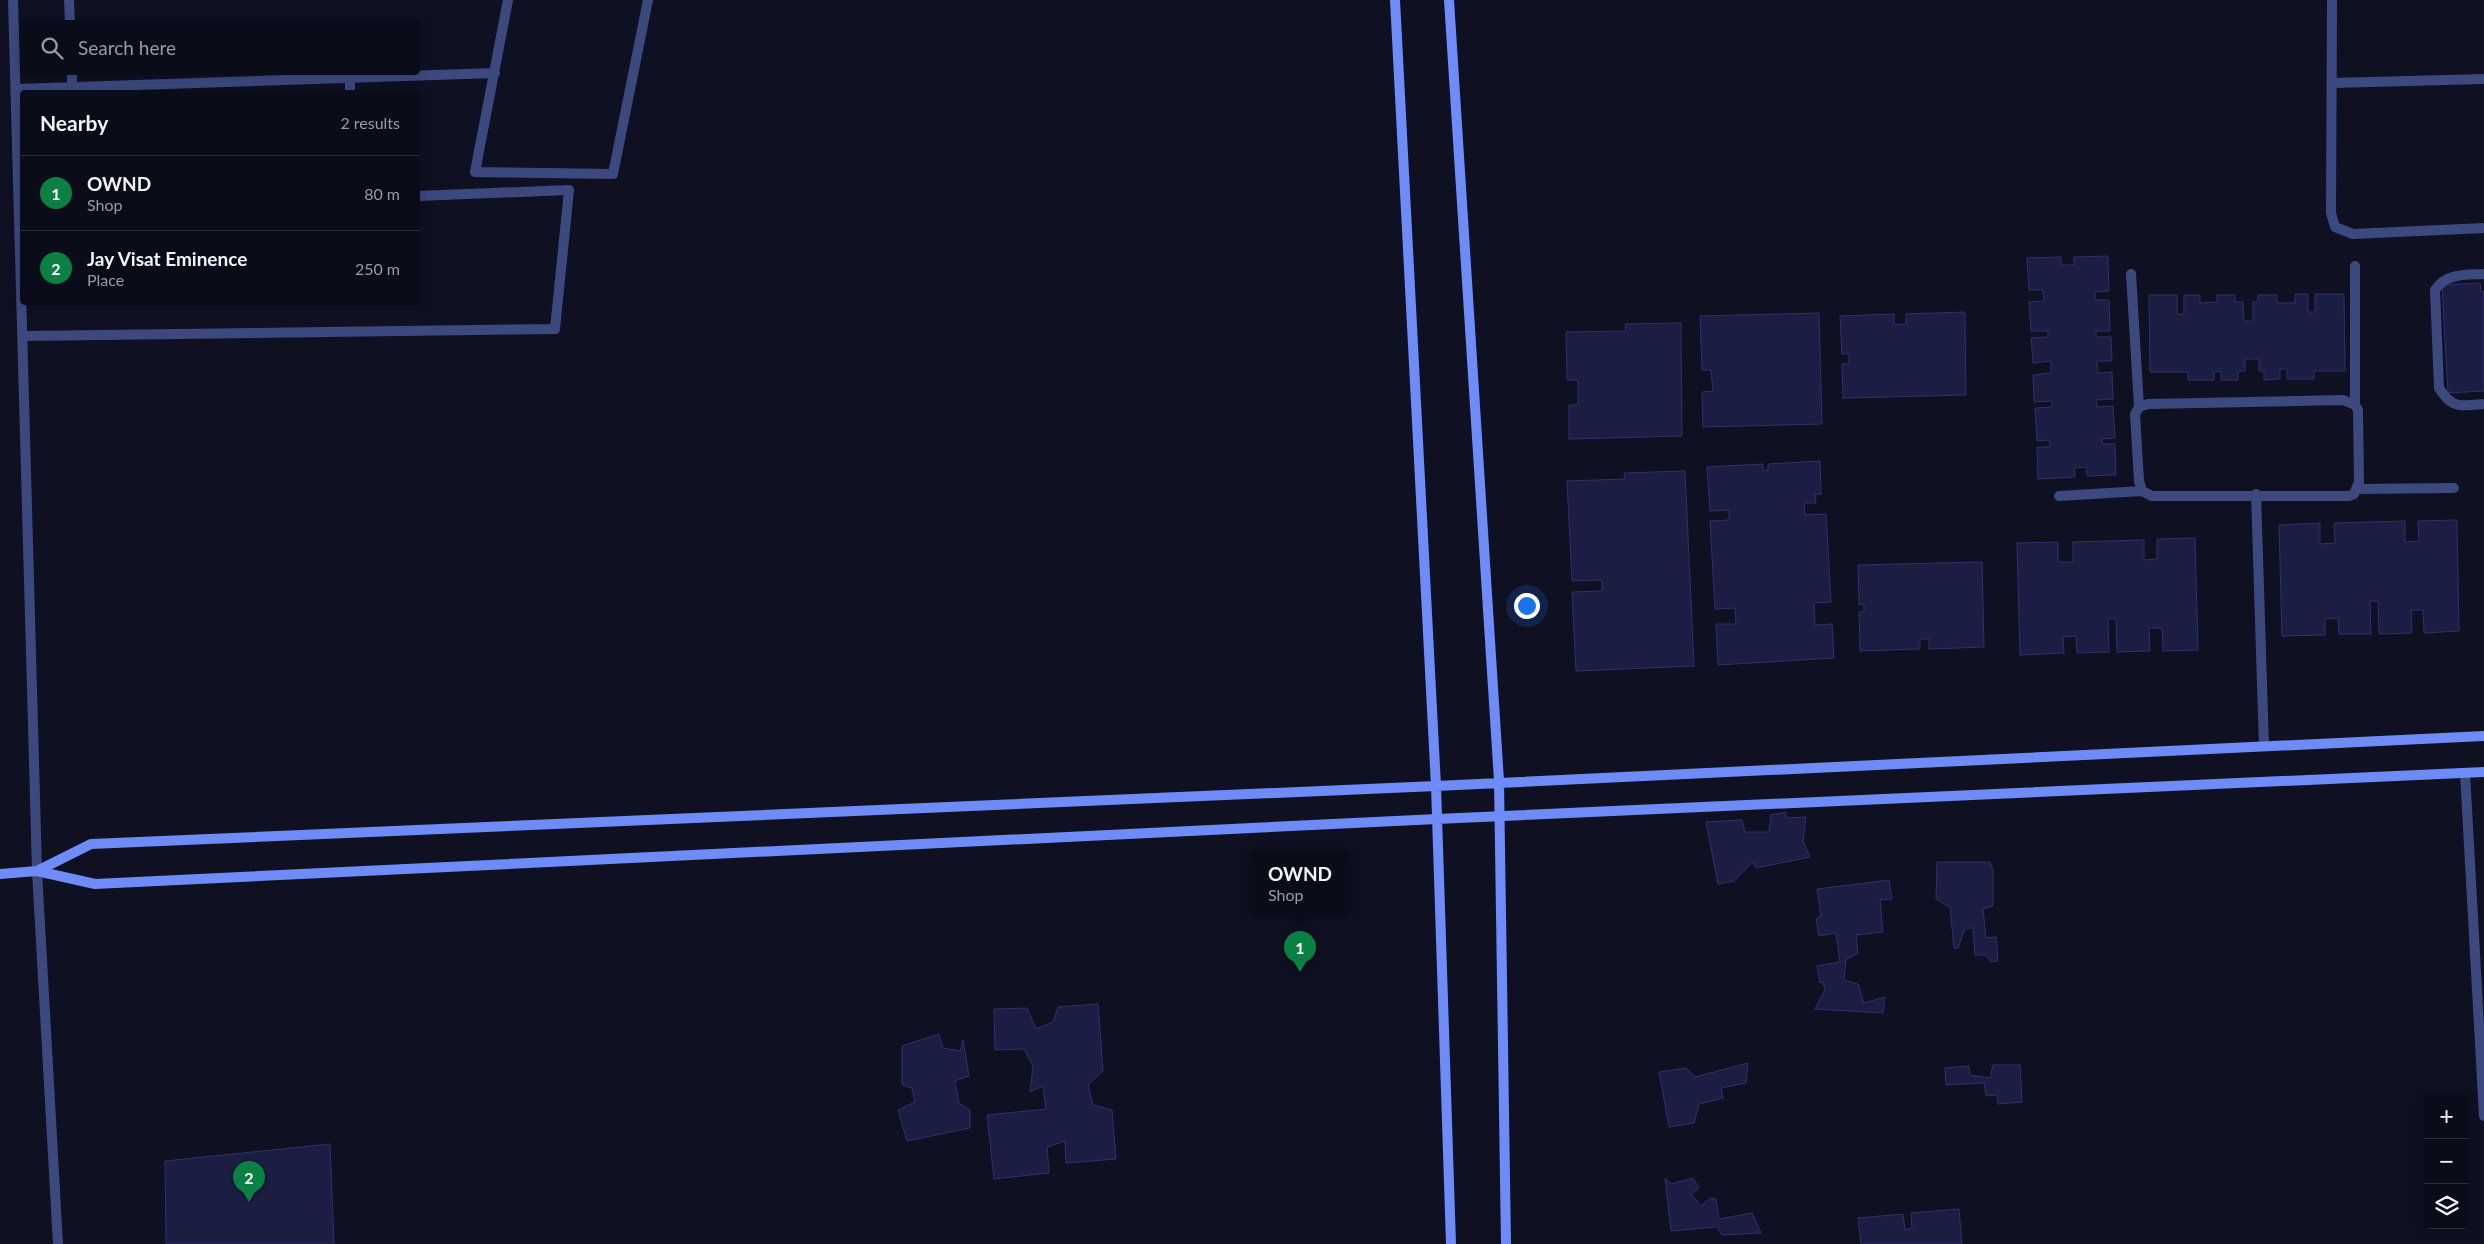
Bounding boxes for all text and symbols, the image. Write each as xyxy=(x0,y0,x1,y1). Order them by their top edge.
search box xyxy=(20,20,420,75)
icon: search xyxy=(38,34,66,62)
text: Search here xyxy=(78,36,176,59)
text: Nearby xyxy=(40,110,108,135)
text: 2 results xyxy=(340,113,400,132)
text: OWND xyxy=(87,172,151,195)
text: 1 xyxy=(51,184,61,203)
text: 80 m xyxy=(364,184,400,203)
text: Shop xyxy=(87,195,123,214)
text: Jay Visat Eminence xyxy=(87,247,247,270)
text: 2 xyxy=(51,259,61,278)
text: 250 m xyxy=(355,259,400,278)
text: Place xyxy=(87,270,124,289)
your location xyxy=(1514,593,1540,619)
popup xyxy=(1250,850,1350,915)
text: OWND xyxy=(1268,862,1332,885)
text: Shop xyxy=(1268,885,1303,904)
pin: 1 xyxy=(1284,931,1316,972)
map controls xyxy=(2424,1094,2469,1229)
button: + xyxy=(2424,1094,2469,1139)
button: − xyxy=(2424,1139,2469,1184)
pin: 2 xyxy=(233,1161,265,1202)
button: layers xyxy=(2424,1184,2469,1229)

